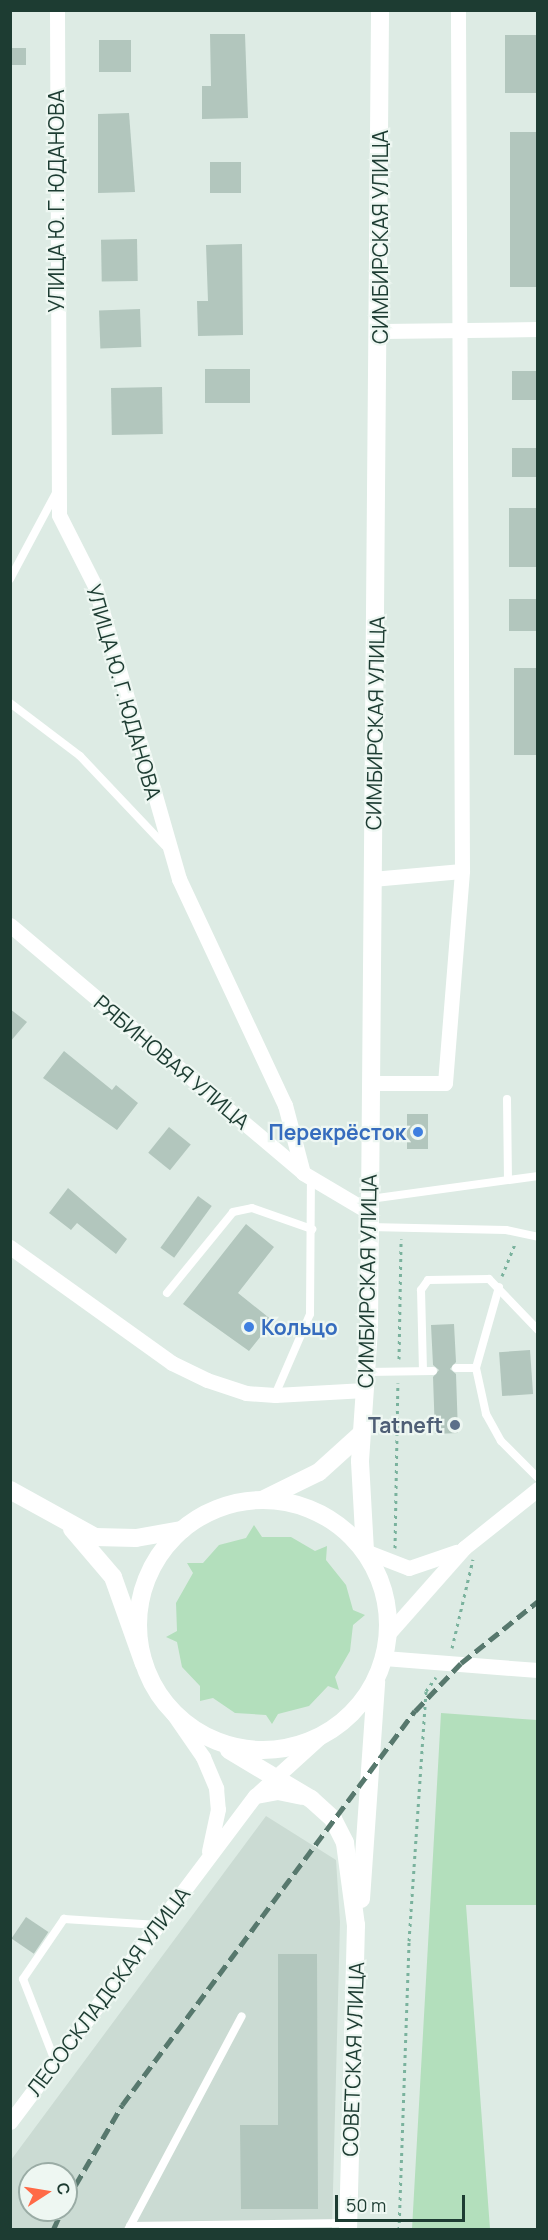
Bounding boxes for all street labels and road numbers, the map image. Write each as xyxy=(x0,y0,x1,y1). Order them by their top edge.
street label: УЛИЦА Ю. Г. ЮДАНОВА xyxy=(43,90,69,312)
street label: СИМБИРСКАЯ УЛИЦА xyxy=(367,130,393,344)
street label: УЛИЦА Ю. Г. ЮДАНОВА xyxy=(81,581,167,803)
street label: СИМБИРСКАЯ УЛИЦА xyxy=(361,616,389,830)
street label: РЯБИНОВАЯ УЛИЦА xyxy=(89,990,255,1134)
street label: СИМБИРСКАЯ УЛИЦА xyxy=(353,1174,381,1388)
street label: ЛЕСОСКЛАДСКАЯ УЛИЦА xyxy=(21,1881,195,2101)
street label: СОВЕТСКАЯ УЛИЦА xyxy=(337,1961,369,2157)

